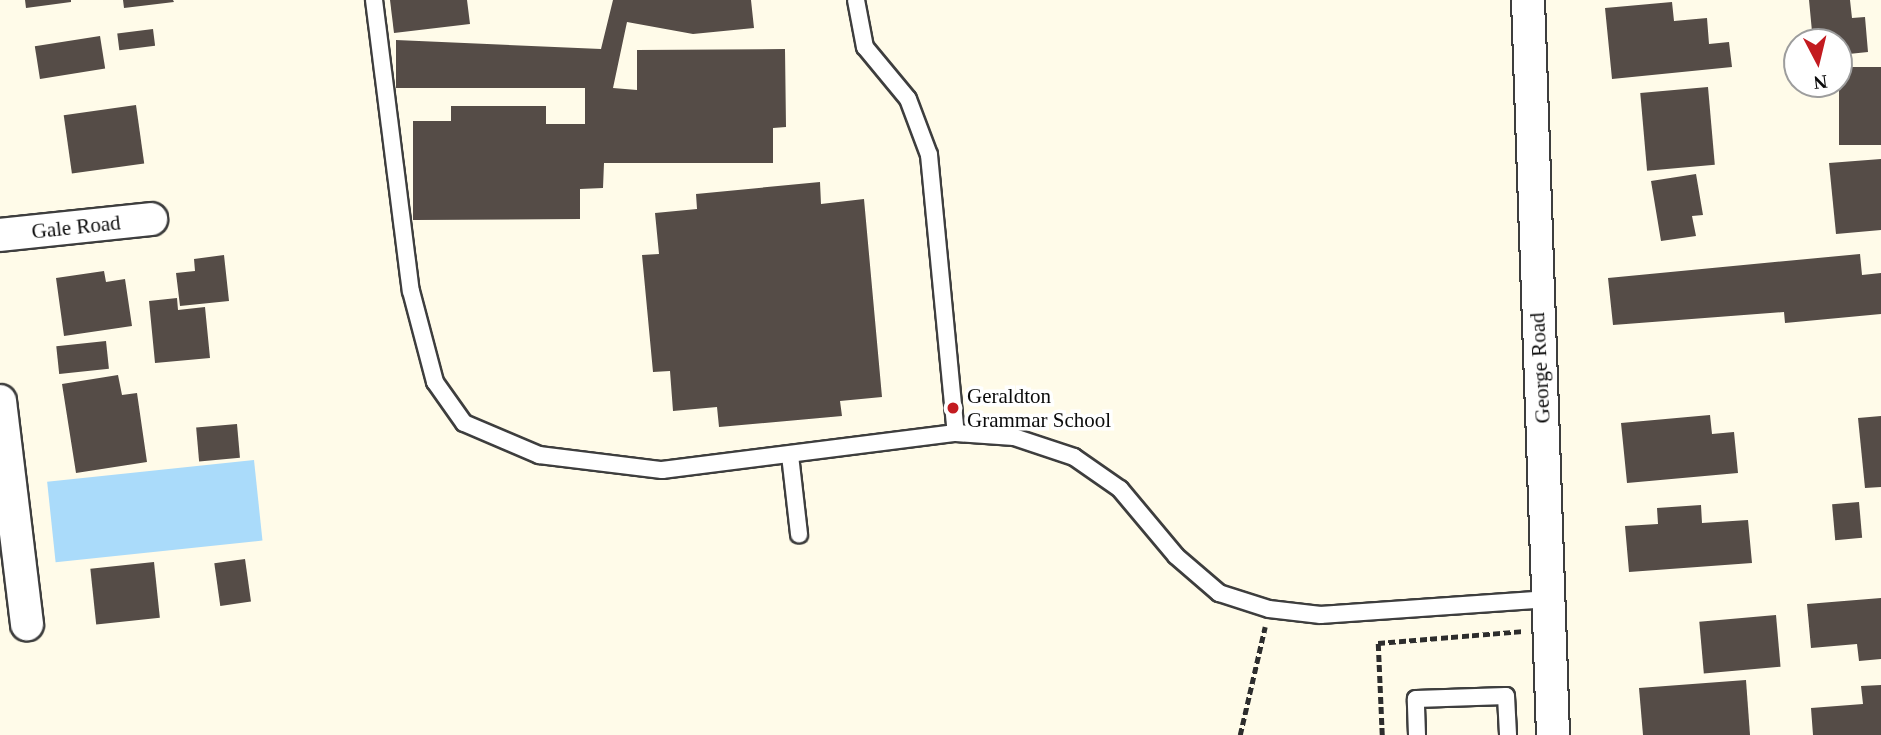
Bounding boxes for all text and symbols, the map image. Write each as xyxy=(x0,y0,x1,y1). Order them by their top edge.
north arrow xyxy=(1783,28,1853,98)
text: N xyxy=(1812,71,1828,94)
street label: Gale Road xyxy=(30,210,122,244)
street label: George Road xyxy=(1525,312,1555,424)
place label: Geraldton Grammar School xyxy=(967,383,1111,433)
marker: Geraldton Grammar School xyxy=(945,400,961,416)

